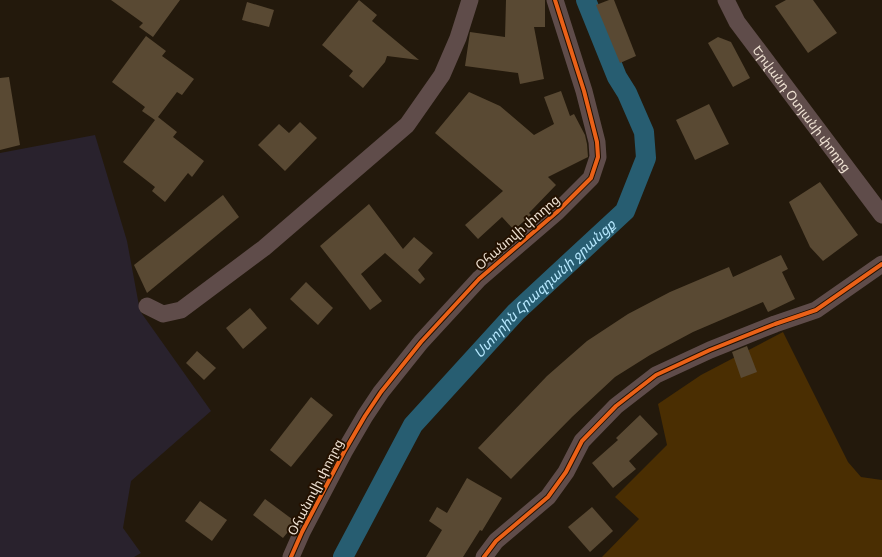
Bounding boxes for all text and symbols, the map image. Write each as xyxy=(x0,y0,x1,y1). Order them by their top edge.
street label: Երվանդ Օտյանի փողոց xyxy=(748,42,855,176)
street label: Օհանովի փողոց xyxy=(472,191,564,274)
water label: Ստորին Հրազդանի ջրանցք xyxy=(470,215,621,363)
street label: Օհանովի փողոց xyxy=(284,436,348,539)

